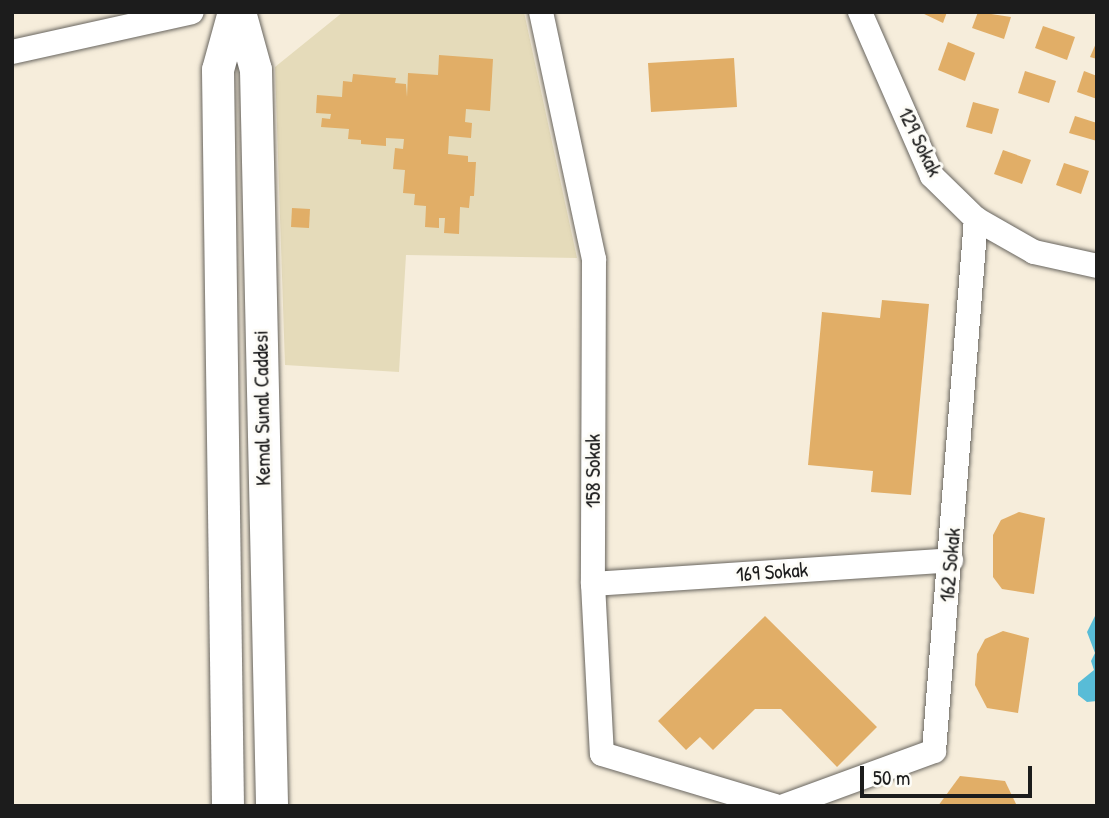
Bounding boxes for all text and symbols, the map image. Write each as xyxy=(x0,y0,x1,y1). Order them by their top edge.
street label: 129 Sokak xyxy=(893,103,947,181)
street label: Kemal Sunal Caddesi xyxy=(248,330,276,486)
street label: 158 Sokak xyxy=(580,434,606,508)
street label: 162 Sokak xyxy=(934,527,966,603)
street label: 169 Sokak xyxy=(735,557,809,587)
scale bar xyxy=(864,752,1036,796)
text: 50 m xyxy=(873,763,910,792)

